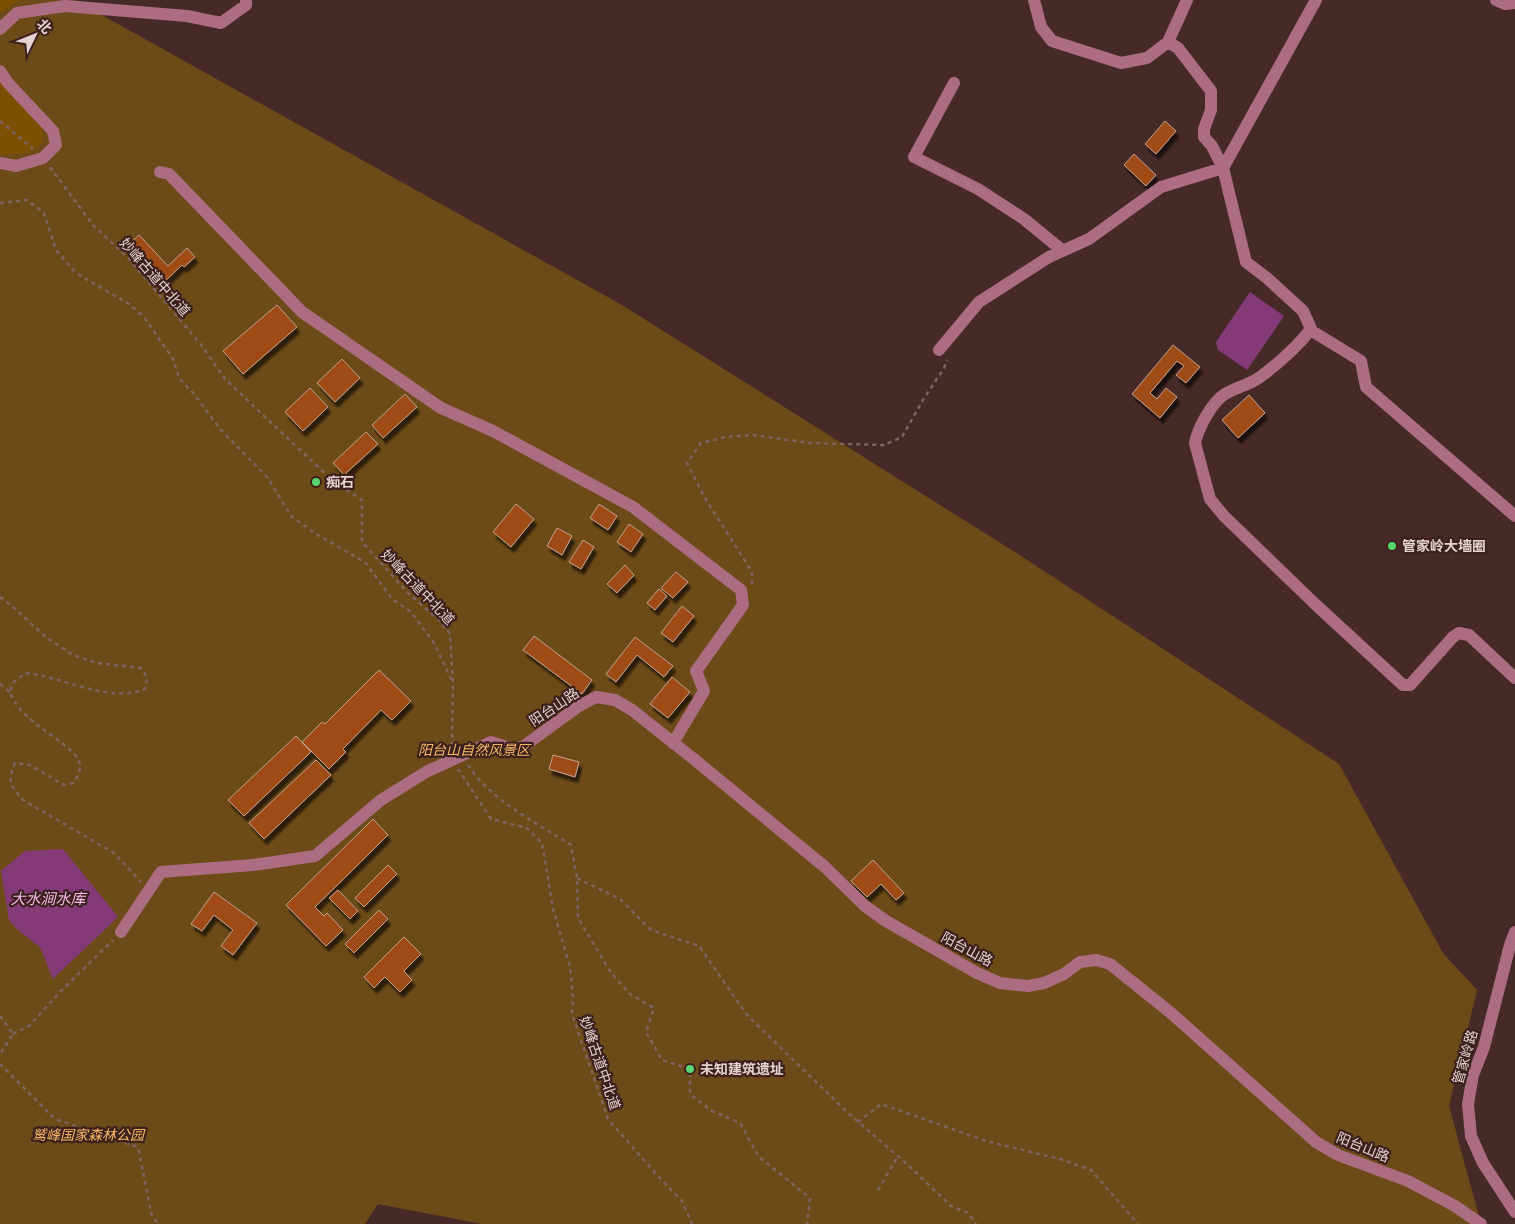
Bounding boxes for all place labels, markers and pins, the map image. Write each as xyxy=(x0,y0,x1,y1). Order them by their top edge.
place label: 痴石 xyxy=(326,472,354,492)
marker: 痴石 xyxy=(310,476,322,488)
place label: 管家岭大墙圈 xyxy=(1402,536,1486,556)
marker: 管家岭大墙圈 xyxy=(1386,540,1398,552)
place label: 未知建筑遗址 xyxy=(700,1059,784,1079)
marker: 未知建筑遗址 xyxy=(684,1063,696,1075)

